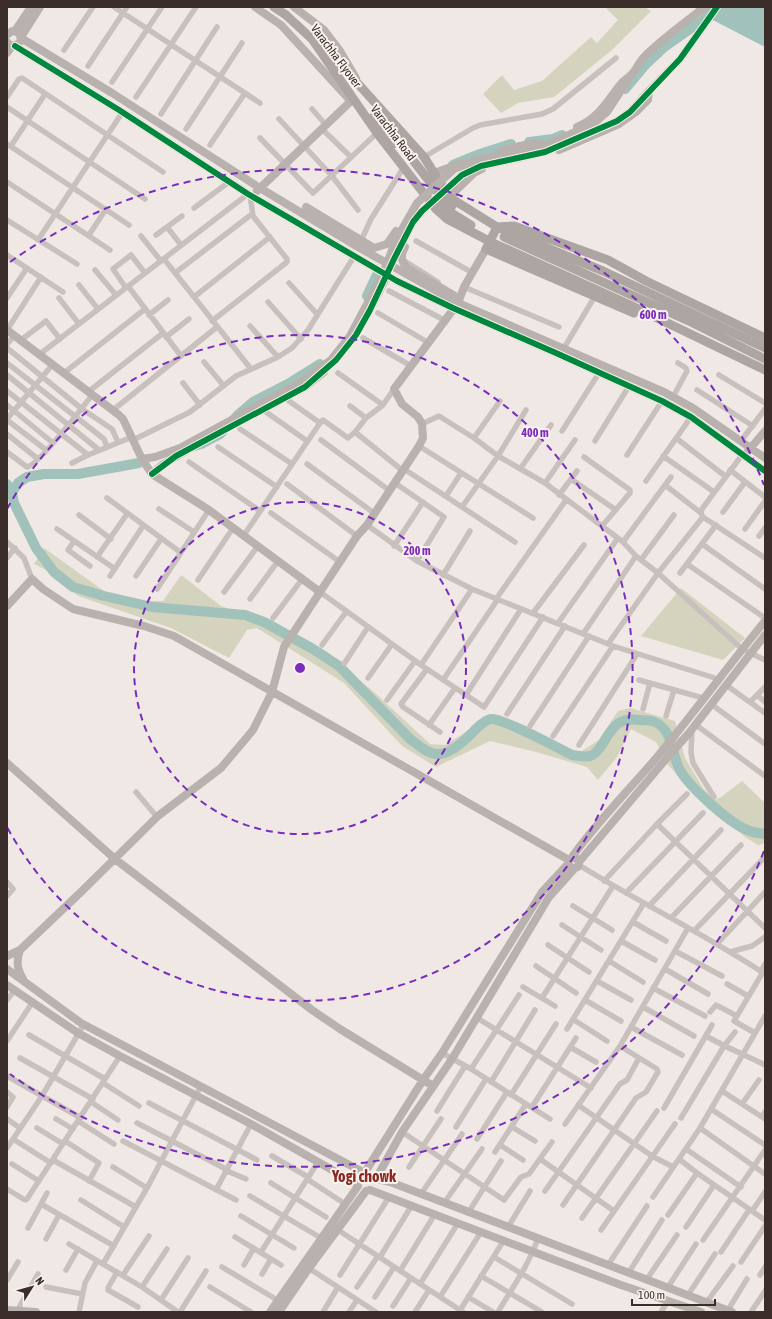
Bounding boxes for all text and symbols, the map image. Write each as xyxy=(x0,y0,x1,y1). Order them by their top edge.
street label: Varachha Flyover xyxy=(308,22,365,91)
street label: Varachha Road xyxy=(367,102,419,164)
text: 600 m xyxy=(639,308,667,322)
text: 400 m xyxy=(520,426,549,440)
text: 200 m xyxy=(403,544,431,558)
centre of rings xyxy=(293,661,307,675)
district label: Yogi chowk xyxy=(331,1167,397,1185)
north arrow xyxy=(12,1267,52,1307)
text: N xyxy=(33,1275,47,1287)
scale bar xyxy=(632,1281,715,1307)
text: 100 m xyxy=(638,1288,665,1302)

